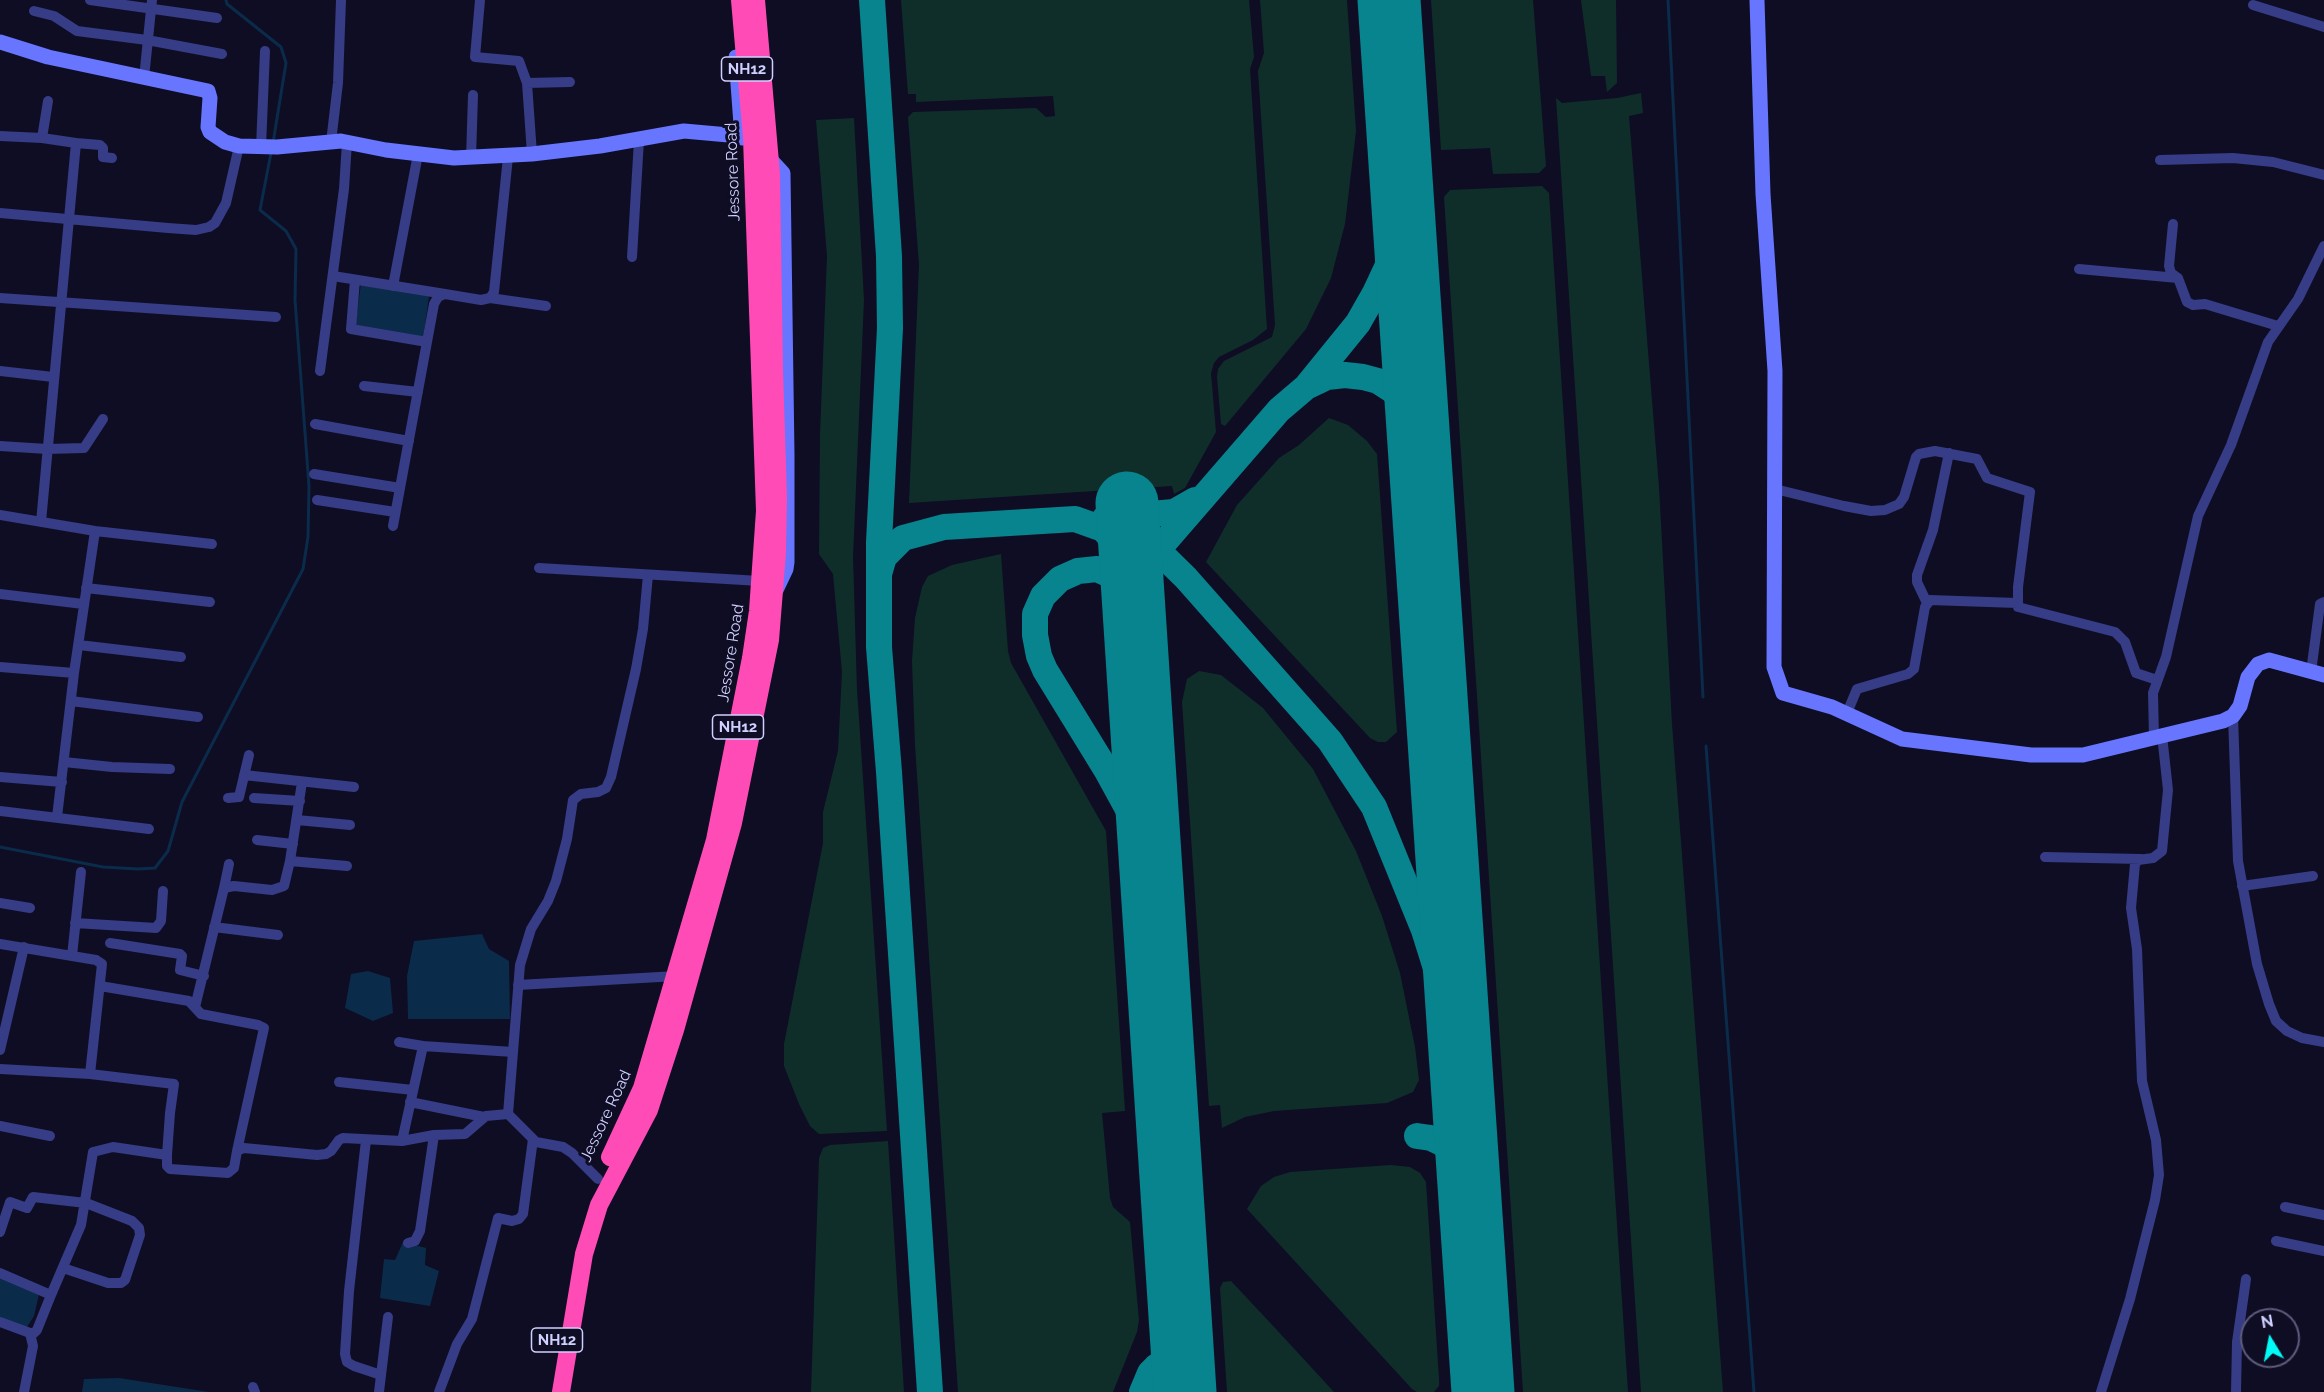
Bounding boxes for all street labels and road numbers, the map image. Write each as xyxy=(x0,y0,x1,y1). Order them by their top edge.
road number: NH12 xyxy=(722,57,772,81)
street label: Jessore Road xyxy=(722,122,744,222)
street label: Jessore Road xyxy=(714,603,748,703)
road number: NH12 xyxy=(712,715,764,739)
street label: Jessore Road xyxy=(576,1067,636,1165)
road number: NH12 xyxy=(532,1328,582,1352)

